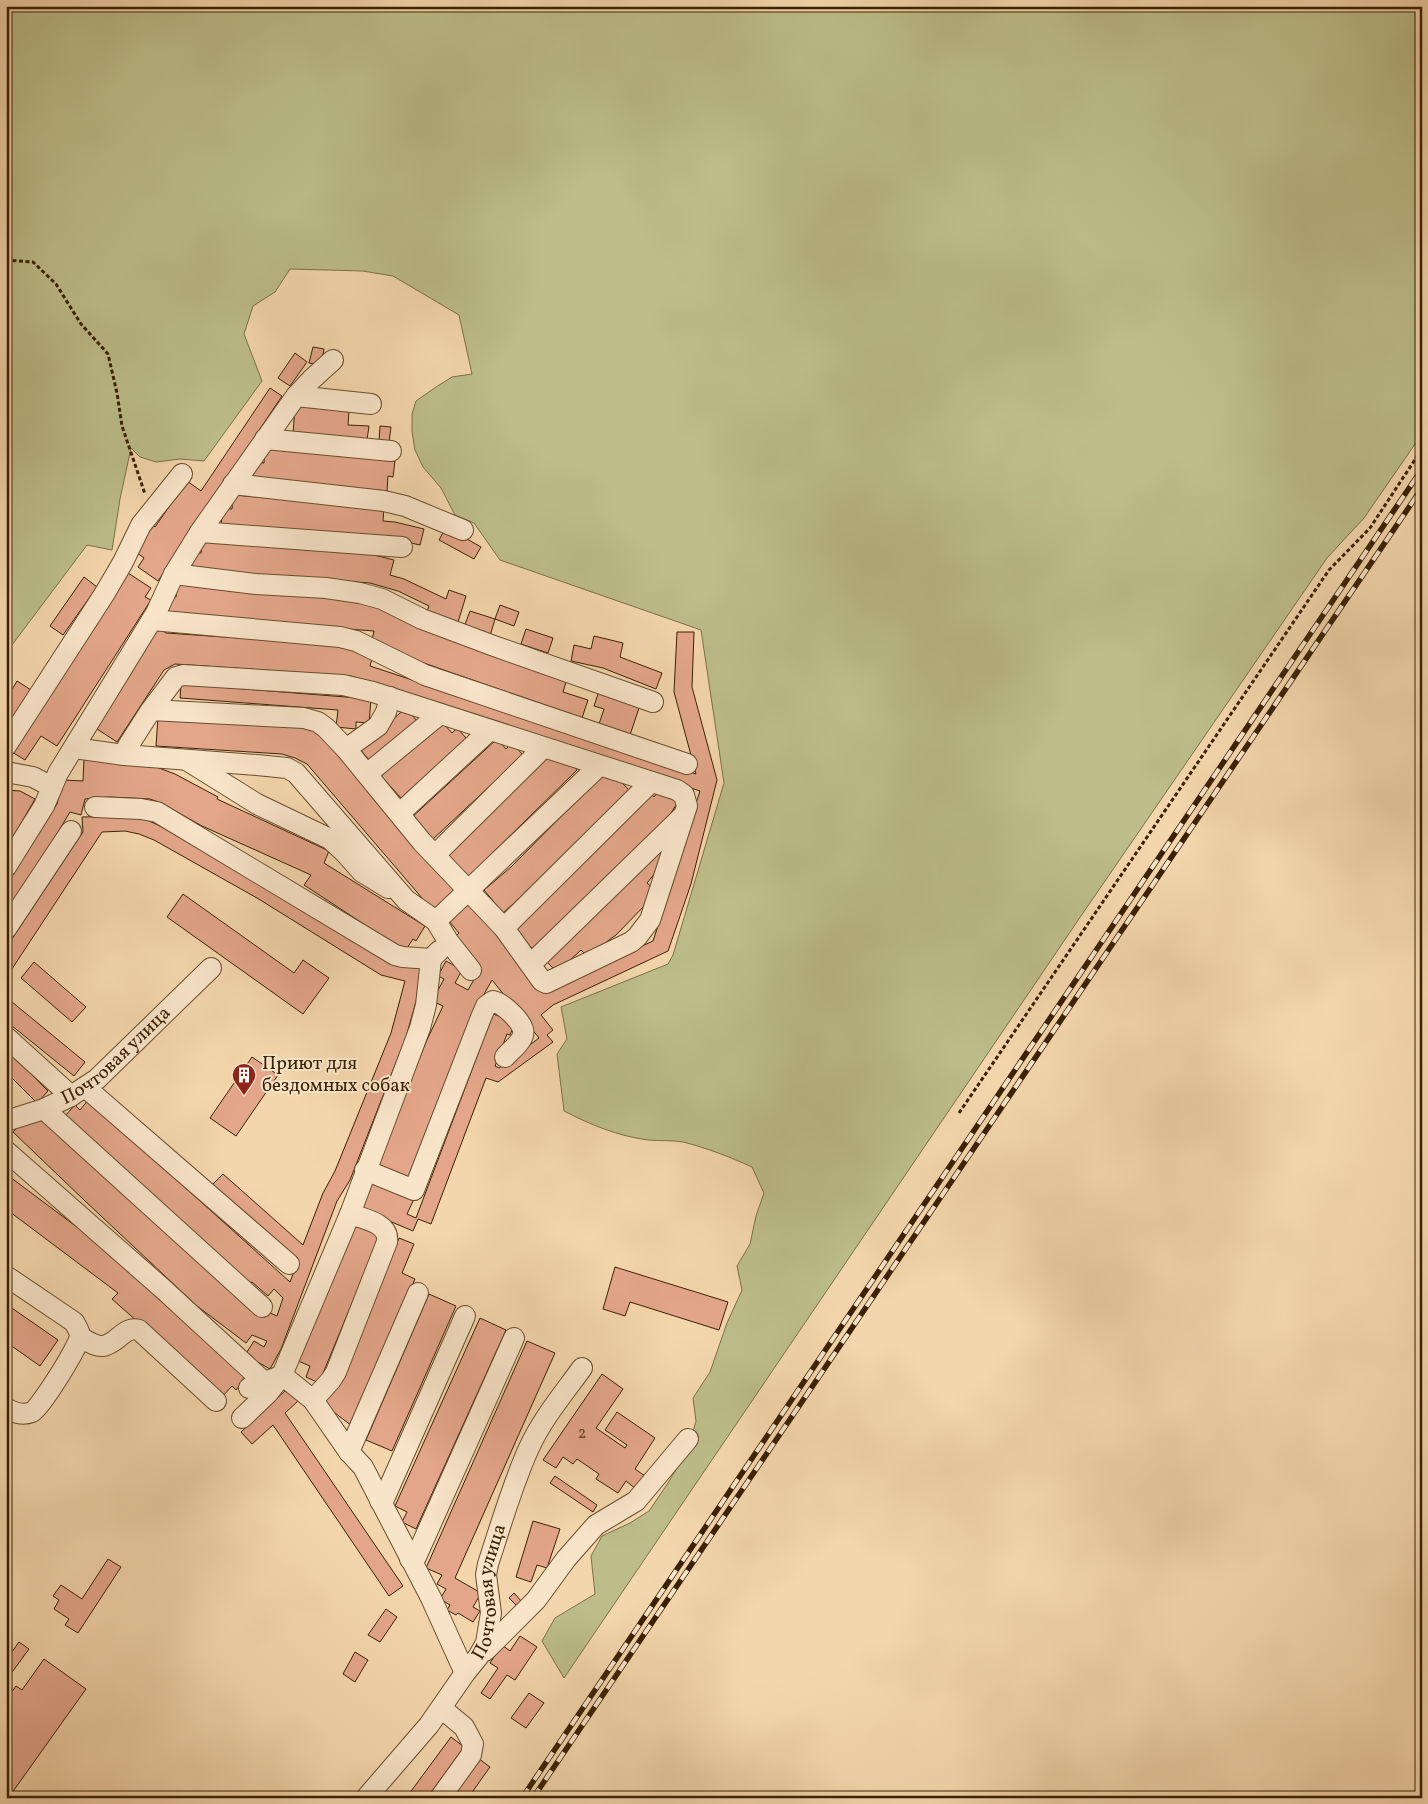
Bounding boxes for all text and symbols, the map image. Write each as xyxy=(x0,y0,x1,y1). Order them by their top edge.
street label: Почтовая улица xyxy=(57,1001,177,1112)
place label: Приют для бездомных собак xyxy=(262,1051,410,1099)
building icon: Приют для бездомных собак xyxy=(231,1062,257,1096)
house number: 2 xyxy=(578,1423,586,1445)
street label: Почтовая улица xyxy=(466,1521,513,1665)

